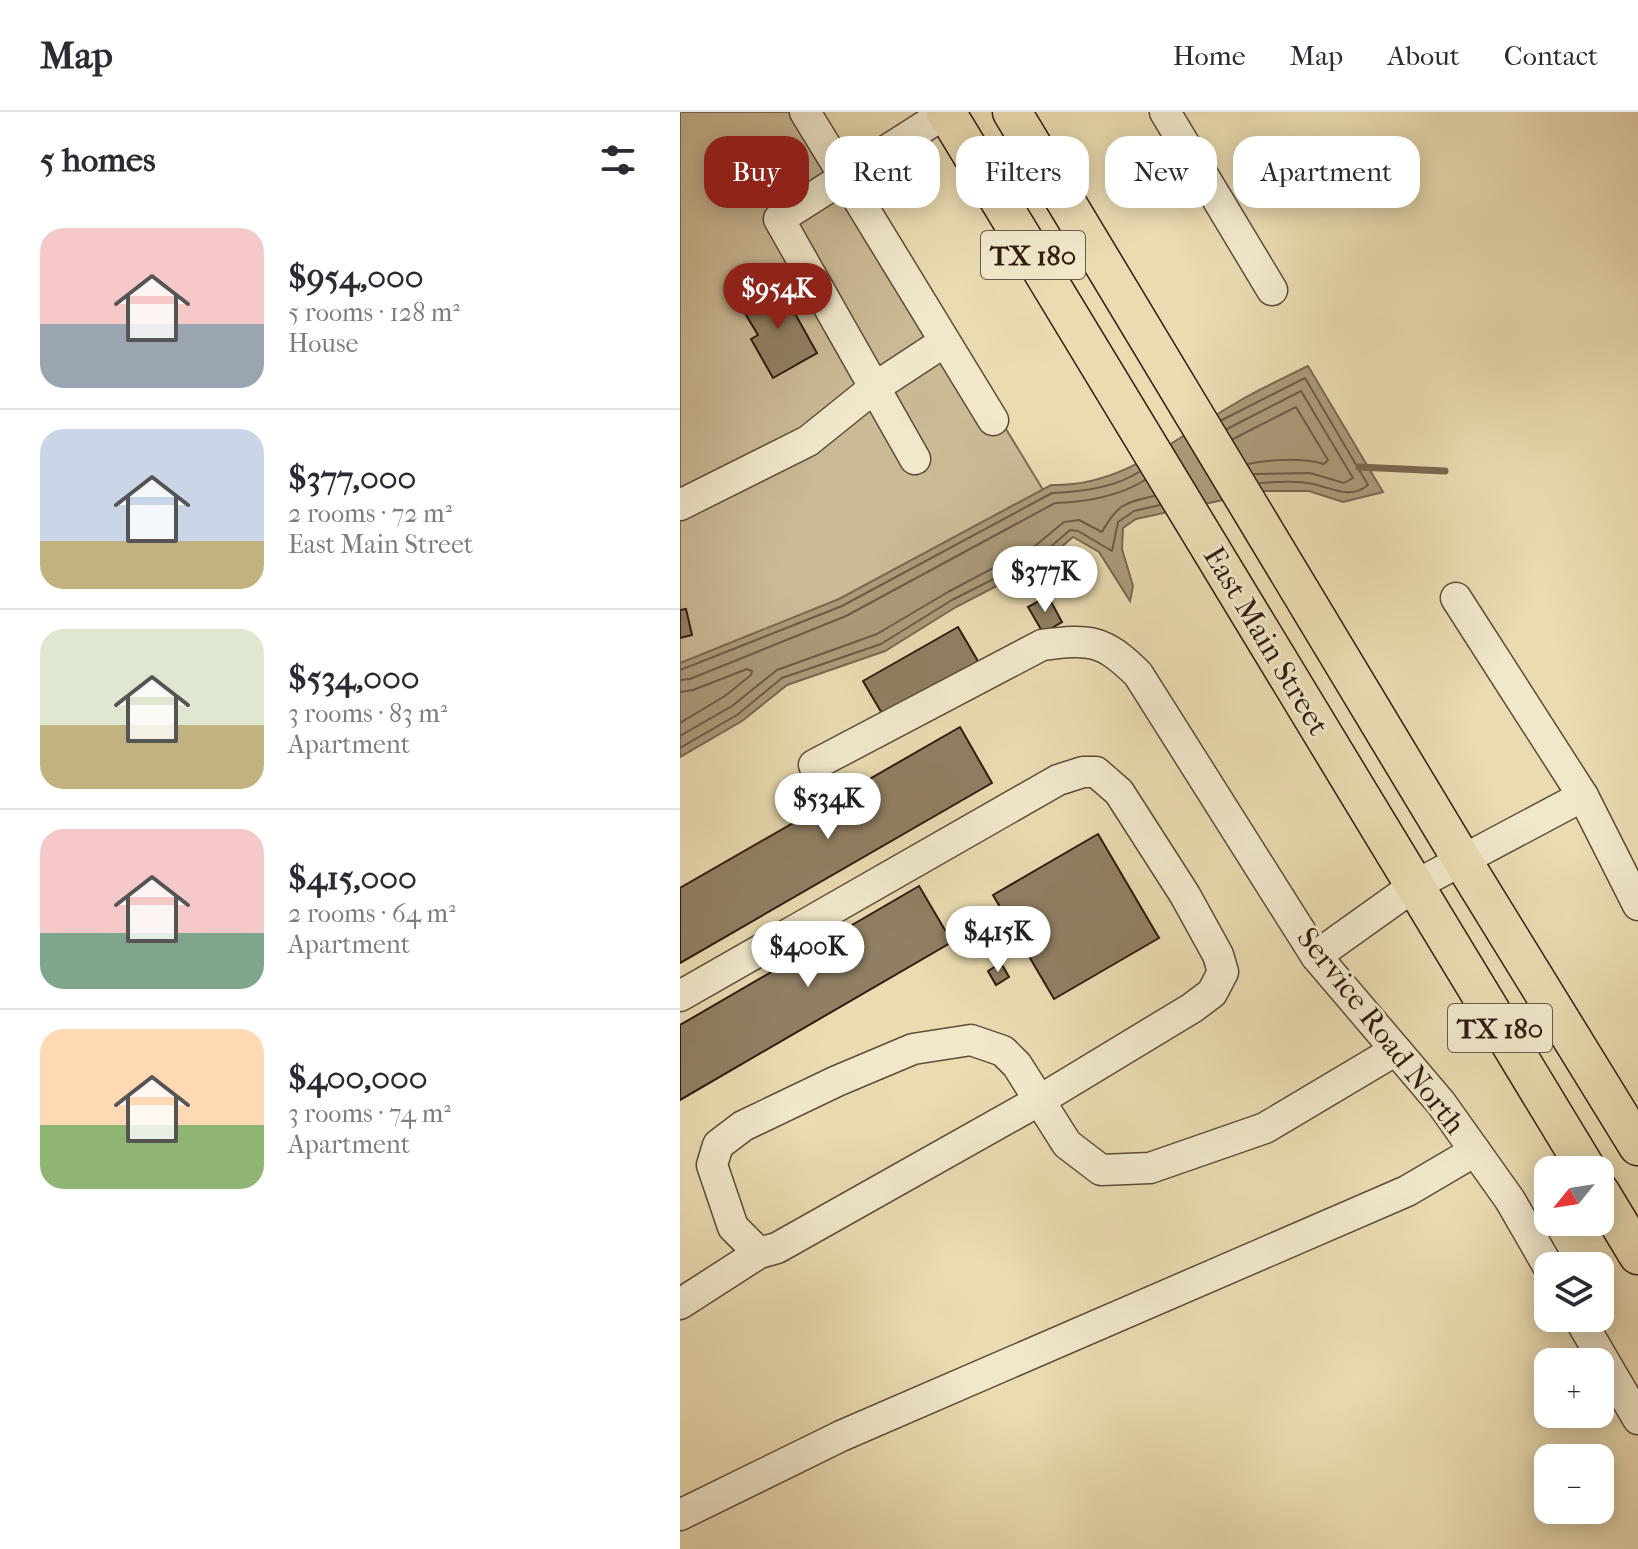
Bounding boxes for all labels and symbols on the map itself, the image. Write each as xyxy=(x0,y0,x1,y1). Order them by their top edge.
road number: TX 180 xyxy=(981,231,1085,279)
pin: $954K xyxy=(722,263,834,331)
street label: East Main Street xyxy=(1196,540,1336,742)
pin: $377K xyxy=(989,546,1101,614)
pin: $534K xyxy=(772,773,884,841)
pin: $415K xyxy=(942,906,1054,974)
pin: $400K xyxy=(752,921,864,989)
street label: Service Road North xyxy=(1290,921,1473,1141)
road number: TX 180 xyxy=(1448,1004,1552,1052)
north arrow xyxy=(1534,1156,1614,1236)

